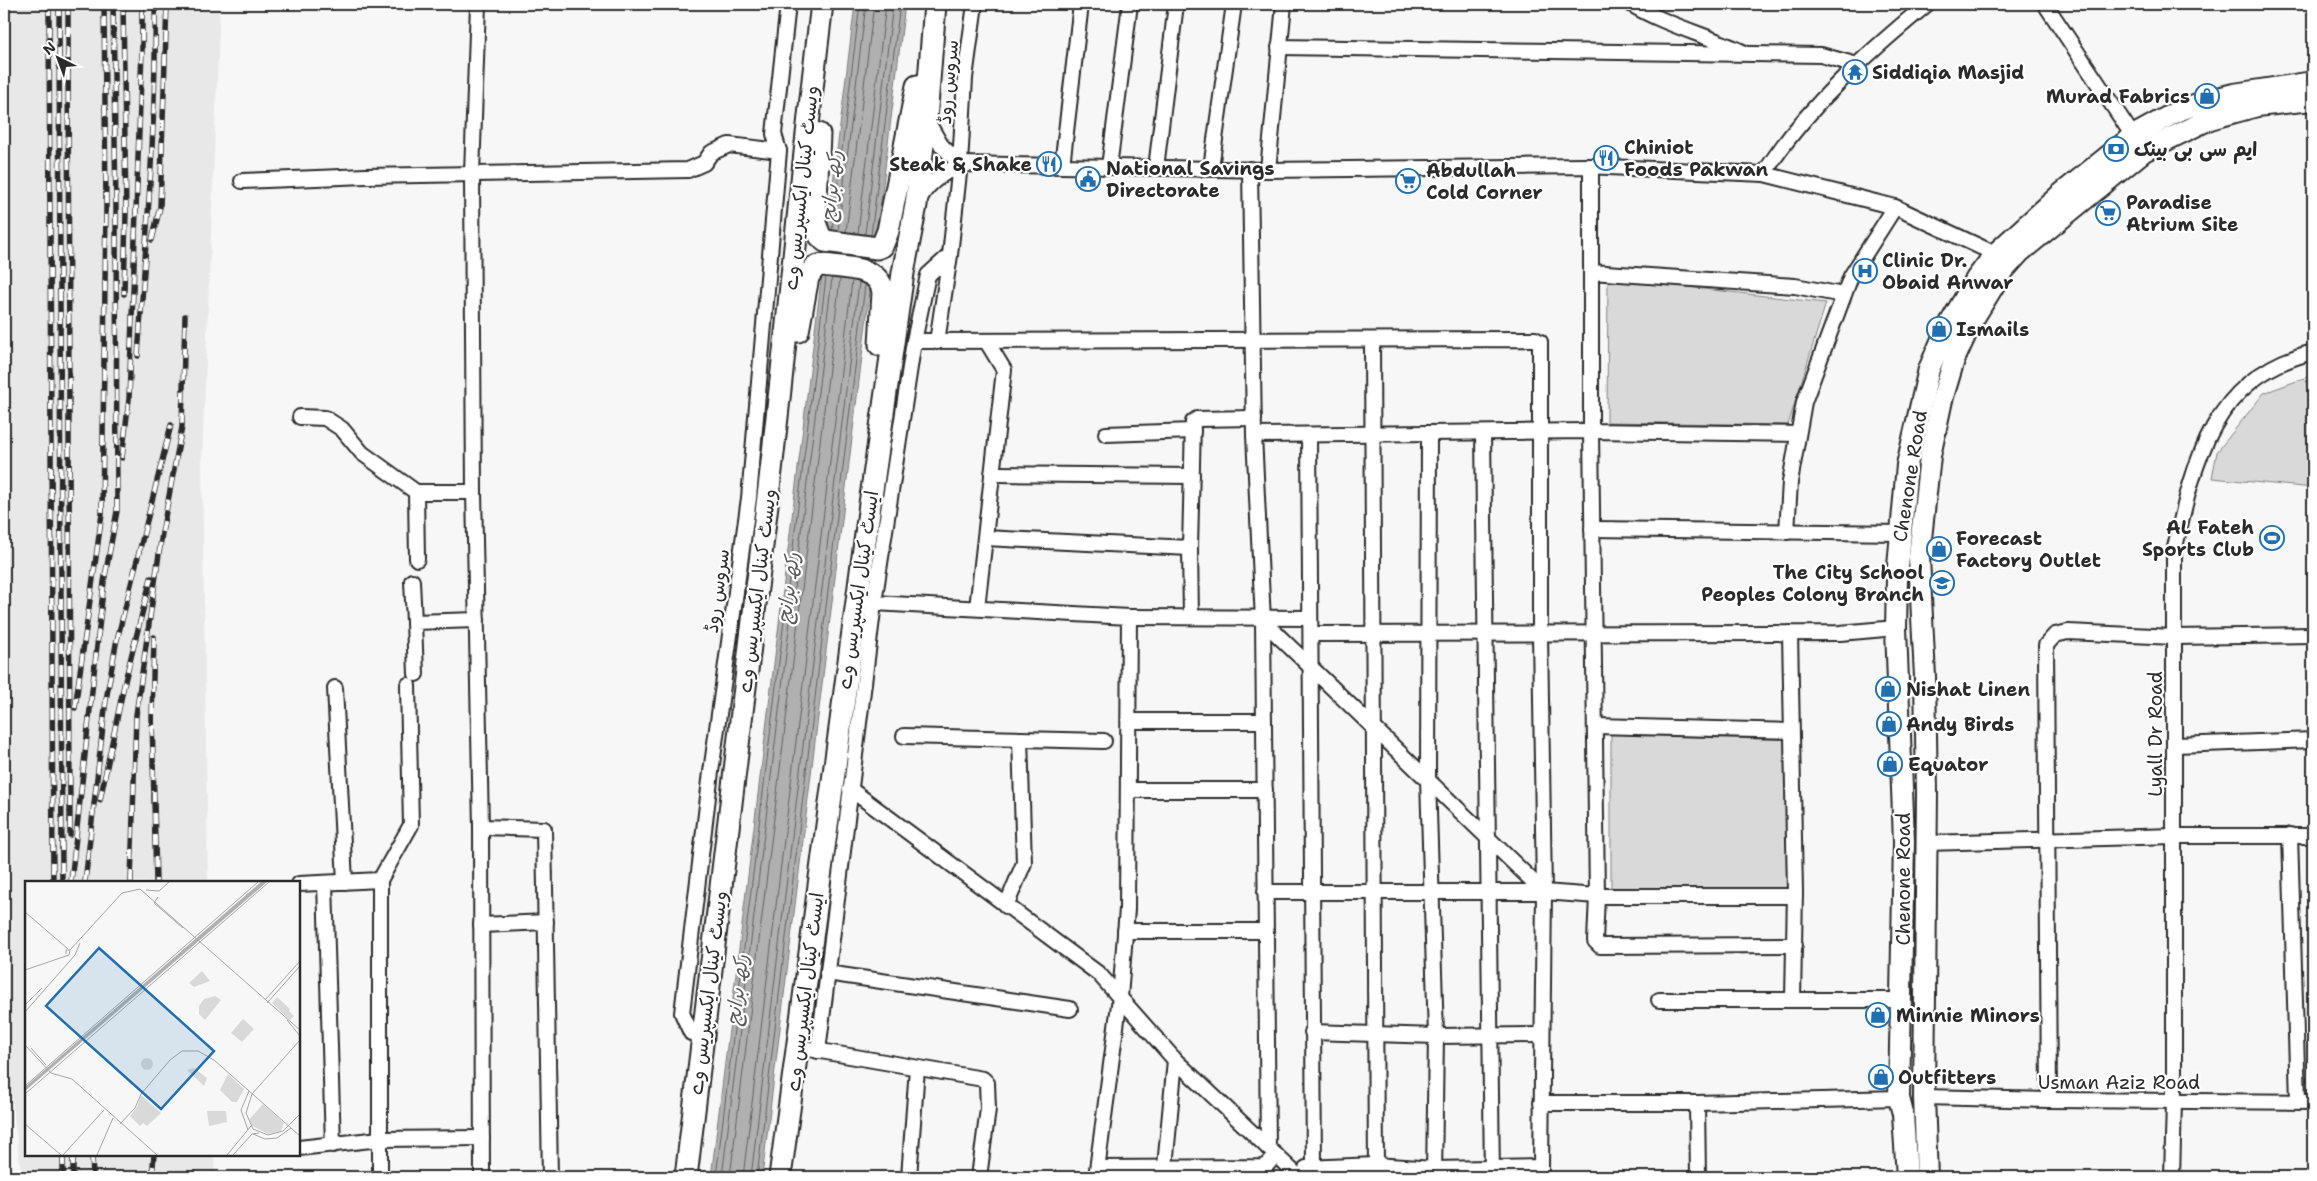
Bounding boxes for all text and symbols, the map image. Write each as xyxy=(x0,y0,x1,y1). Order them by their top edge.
north arrow xyxy=(32,32,82,82)
text: N xyxy=(39,38,59,59)
street label: سروس روڈ xyxy=(932,39,964,125)
temple icon: Siddiqia Masjid xyxy=(1842,59,1868,85)
place label: Siddiqia Masjid xyxy=(1872,60,2024,85)
shop icon: Murad Fabrics xyxy=(2194,83,2220,109)
street label: ویسٹ کینال ایکسپریس وے xyxy=(778,84,824,292)
place label: Murad Fabrics xyxy=(2046,84,2190,109)
place label: Chiniot Foods Pakwan xyxy=(1624,135,1769,182)
bank icon: ایم سی بی بینک xyxy=(2103,136,2129,162)
place label: ایم سی بی بینک xyxy=(2134,137,2257,164)
restaurant icon: Chiniot Foods Pakwan xyxy=(1593,145,1619,171)
water label: رکھ برانچ xyxy=(814,149,849,223)
restaurant icon: Steak & Shake xyxy=(1036,151,1062,177)
place label: Steak & Shake xyxy=(889,152,1032,177)
place label: National Savings Directorate xyxy=(1106,156,1275,203)
place label: Abdullah Cold Corner xyxy=(1426,158,1543,205)
public building icon: National Savings Directorate xyxy=(1075,166,1101,192)
supermarket icon: Abdullah Cold Corner xyxy=(1395,168,1421,194)
place label: Paradise Atrium Site xyxy=(2126,190,2238,237)
supermarket icon: Paradise Atrium Site xyxy=(2095,200,2121,226)
place label: Clinic Dr. Obaid Anwar xyxy=(1882,248,2013,295)
hospital icon: Clinic Dr. Obaid Anwar xyxy=(1852,258,1878,284)
shop icon: Ismails xyxy=(1926,316,1952,342)
place label: Ismails xyxy=(1956,317,2029,342)
street label: Chenone Road xyxy=(1887,408,1933,544)
street label: ویسٹ کینال ایکسپریس وے xyxy=(732,487,782,695)
street label: ایسٹ کینال ایکسپریس وے xyxy=(832,489,884,691)
place label: AL Fateh Sports Club xyxy=(2142,515,2254,562)
sports icon: AL Fateh Sports Club xyxy=(2259,525,2285,551)
place label: Forecast Factory Outlet xyxy=(1956,526,2101,573)
shop icon: Forecast Factory Outlet xyxy=(1926,536,1952,562)
street label: سروس روڈ xyxy=(699,547,735,635)
water label: رکھ برانچ xyxy=(771,551,806,625)
place label: The City School Peoples Colony Branch xyxy=(1701,560,1924,607)
school or university icon: The City School Peoples Colony Branch xyxy=(1929,570,1955,596)
street label: Lyall Dr Road xyxy=(2143,671,2168,797)
shop icon: Nishat Linen xyxy=(1875,676,1901,702)
place label: Nishat Linen xyxy=(1906,677,2030,702)
shop icon: Andy Birds xyxy=(1876,711,1902,737)
place label: Andy Birds xyxy=(1906,712,2014,737)
shop icon: Equator xyxy=(1877,751,1903,777)
place label: Equator xyxy=(1908,752,1989,777)
street label: Chenone Road xyxy=(1891,812,1916,946)
inset map xyxy=(25,881,300,1156)
street label: ویسٹ کینال ایکسپریس وے xyxy=(683,889,733,1097)
street label: ایسٹ کینال ایکسپریس وے xyxy=(780,891,830,1093)
water label: رکھ برانچ xyxy=(720,953,755,1027)
shop icon: Minnie Minors xyxy=(1865,1002,1891,1028)
place label: Minnie Minors xyxy=(1896,1003,2040,1028)
shop icon: Outfitters xyxy=(1868,1064,1894,1090)
place label: Outfitters xyxy=(1898,1065,1996,1090)
street label: Usman Aziz Road xyxy=(2038,1070,2200,1095)

